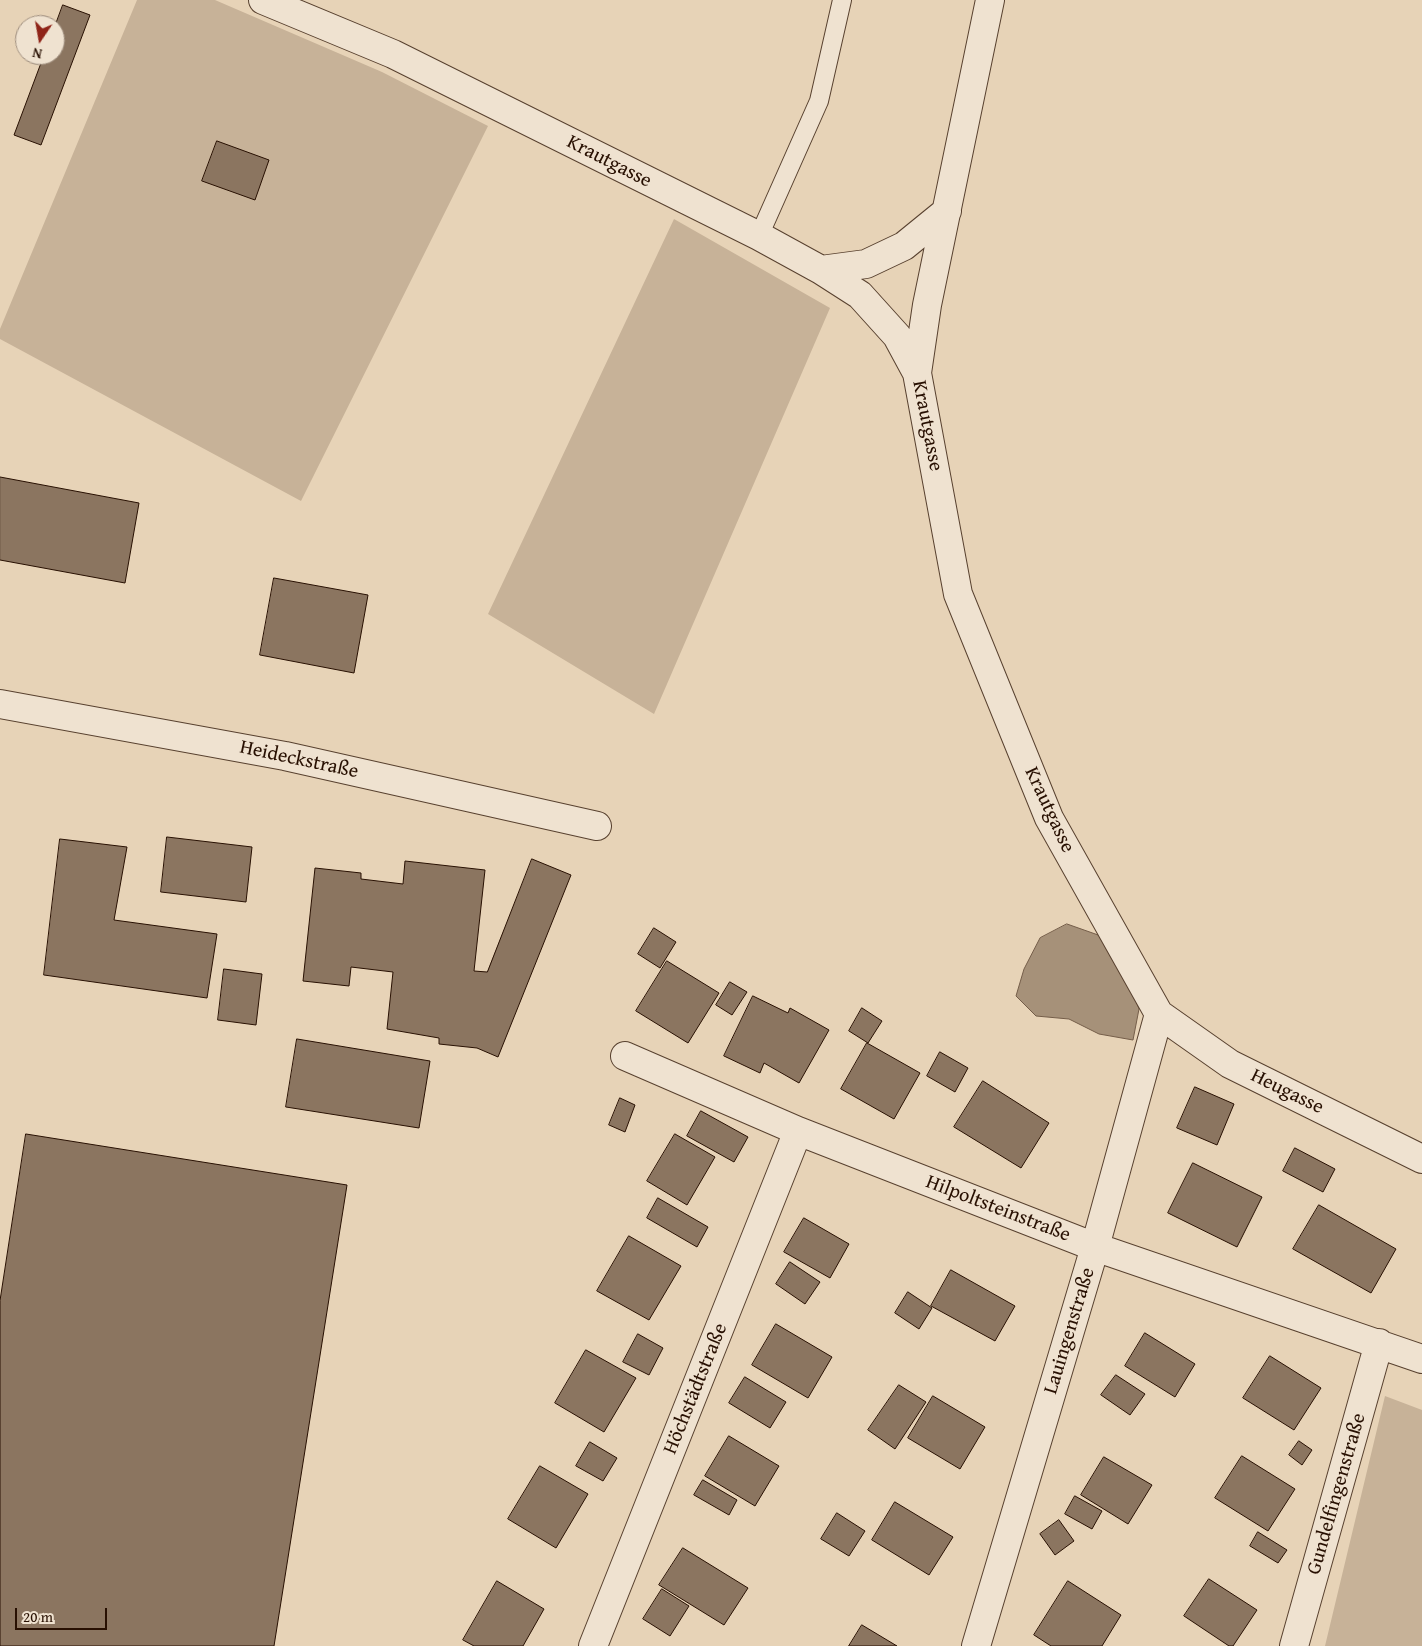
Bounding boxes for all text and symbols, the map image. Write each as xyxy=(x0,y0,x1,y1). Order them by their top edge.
north arrow xyxy=(15,15,65,65)
text: N xyxy=(30,43,44,64)
street label: Krautgasse xyxy=(563,130,655,194)
street label: Krautgasse xyxy=(906,379,948,473)
street label: Heideckstraße xyxy=(237,736,361,784)
street label: Krautgasse xyxy=(1019,763,1079,857)
street label: Heugasse xyxy=(1247,1064,1327,1120)
street label: Hilpoltsteinstraße xyxy=(922,1170,1074,1248)
street label: Lauingenstraße xyxy=(1039,1265,1101,1397)
street label: Höchstädtstraße xyxy=(659,1320,733,1458)
street label: Gundelfingenstraße xyxy=(1302,1410,1372,1578)
scale bar xyxy=(18,1598,110,1630)
text: 20 m xyxy=(23,1606,53,1627)

